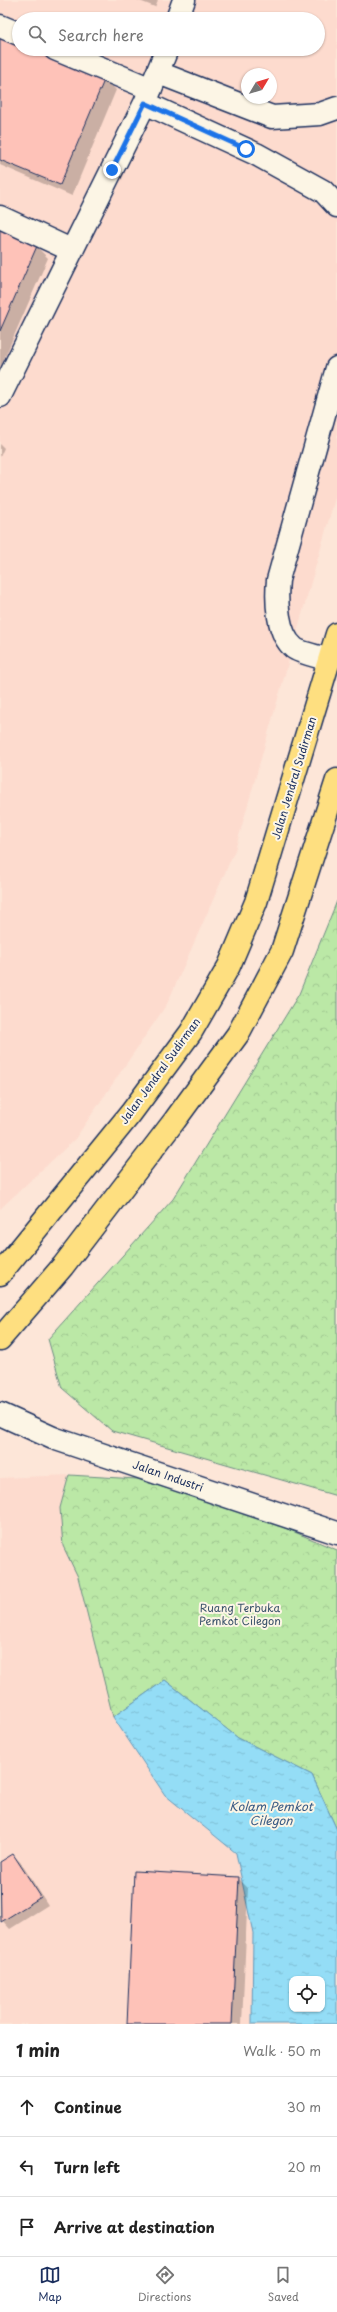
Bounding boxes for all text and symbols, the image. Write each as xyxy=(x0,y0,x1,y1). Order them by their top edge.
search box xyxy=(12,12,325,56)
icon: search xyxy=(26,23,48,45)
text: Search here xyxy=(58,23,144,46)
north arrow xyxy=(241,68,277,104)
route start xyxy=(237,140,255,158)
route end xyxy=(103,161,121,179)
street label: Jalan Jendral Sudirman xyxy=(267,714,320,841)
street label: Jalan Jendral Sudirman xyxy=(115,1014,204,1127)
street label: Jalan Industri xyxy=(130,1455,206,1496)
park label: Ruang Terbuka Pemkot Cilegon xyxy=(199,1599,281,1629)
water label: Kolam Pemkot Cilegon xyxy=(229,1797,315,1829)
map controls xyxy=(289,1976,325,2012)
button: locate xyxy=(289,1976,325,2012)
text: 1 min xyxy=(16,2037,60,2063)
text: Walk · 50 m xyxy=(243,2041,321,2060)
text: Continue xyxy=(54,2095,122,2118)
icon: ahead xyxy=(16,2096,38,2118)
text: 30 m xyxy=(287,2097,321,2116)
text: Turn left xyxy=(54,2155,120,2178)
icon: left xyxy=(16,2156,38,2178)
text: 20 m xyxy=(287,2157,321,2176)
text: Arrive at destination xyxy=(54,2215,215,2238)
icon: arrive xyxy=(16,2216,38,2238)
tab: Map xyxy=(38,2264,62,2305)
tab: Directions xyxy=(138,2264,191,2305)
tab: Saved xyxy=(268,2264,299,2305)

